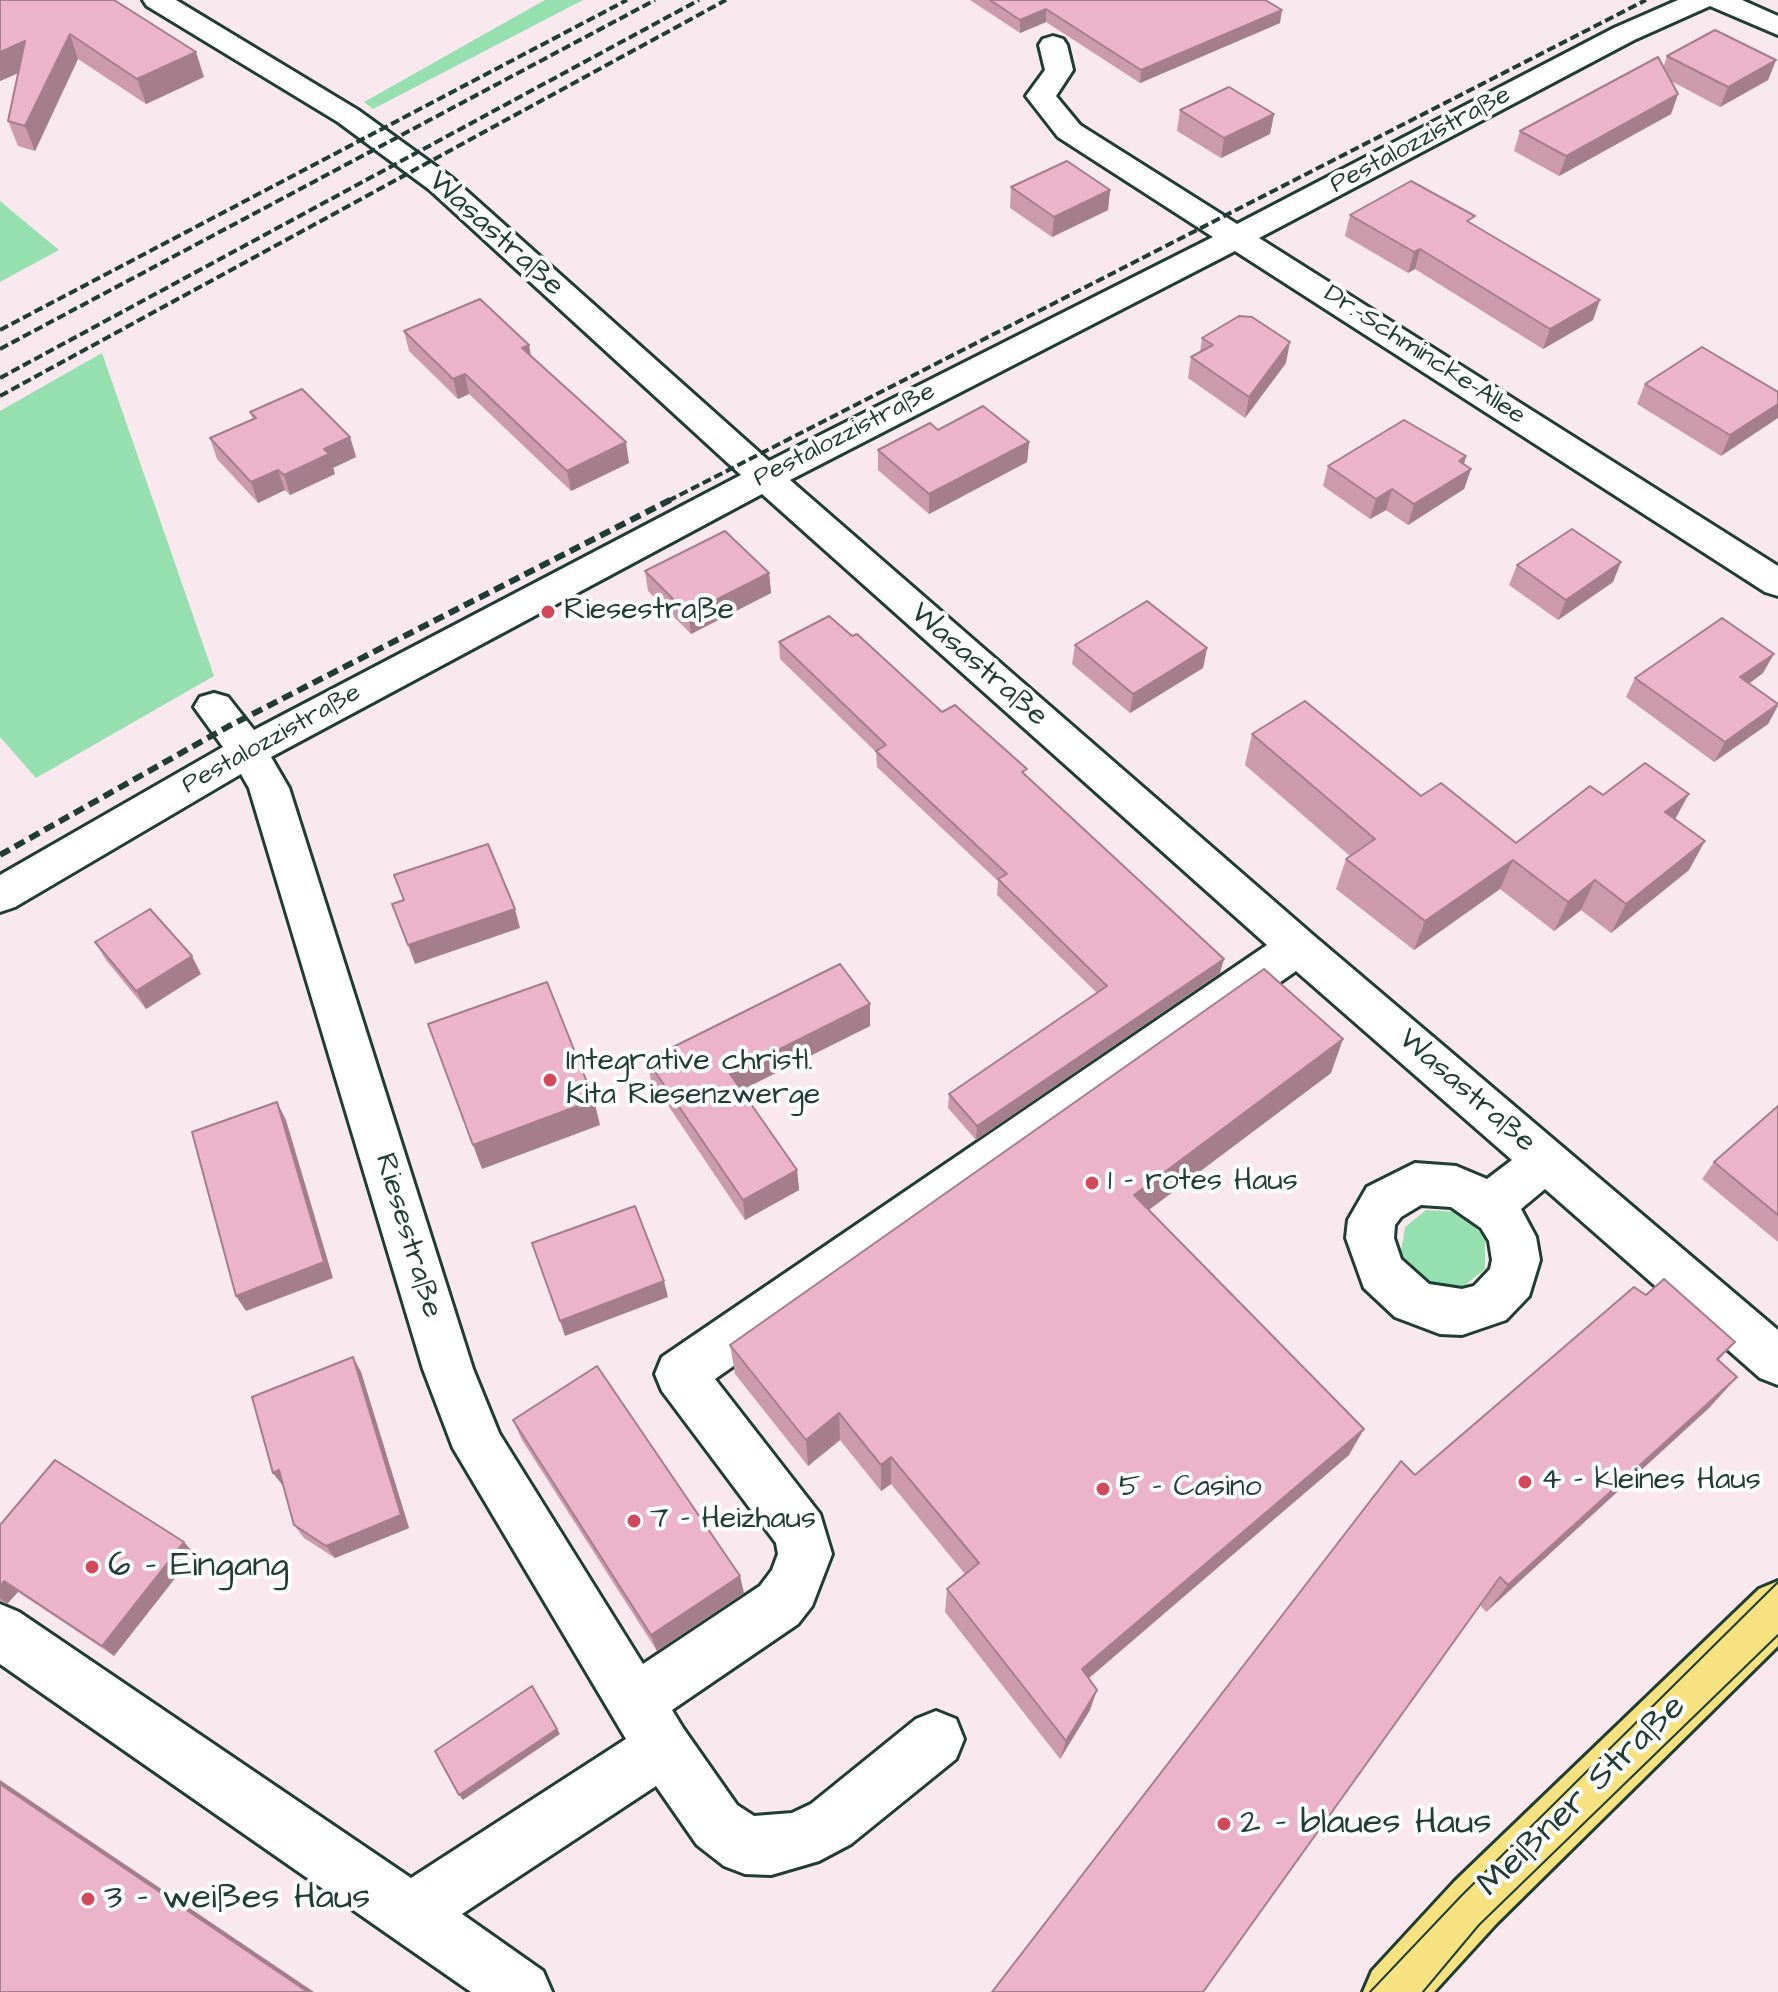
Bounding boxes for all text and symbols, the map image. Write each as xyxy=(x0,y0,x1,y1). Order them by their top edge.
street label: Pestalozzistraße xyxy=(1326,80,1516,202)
street label: Wasastraße xyxy=(420,165,570,305)
street label: Dr.-Schmincke-Allee xyxy=(1318,279,1530,433)
street label: Pestalozzistraße xyxy=(749,377,941,495)
place label: Riesestraße xyxy=(564,594,734,630)
street label: Wasastraße xyxy=(902,597,1054,735)
marker: Riesestraße xyxy=(539,603,557,621)
street label: Pestalozzistraße xyxy=(177,678,367,802)
street label: Wasastraße xyxy=(1390,1023,1542,1161)
place label: Integrative christl. Kita Riesenzwerge xyxy=(566,1045,820,1116)
marker: Integrative christl. Kita Riesenzwerge xyxy=(541,1071,559,1089)
street label: Riesestraße xyxy=(365,1149,449,1323)
place label: 1 - rotes Haus xyxy=(1108,1165,1298,1201)
marker: 1 - rotes Haus xyxy=(1083,1174,1101,1192)
place label: 4 - kleines Haus xyxy=(1541,1464,1761,1500)
place label: 5 - Casino xyxy=(1119,1471,1262,1507)
marker: 4 - kleines Haus xyxy=(1516,1473,1534,1491)
marker: 5 - Casino xyxy=(1094,1480,1112,1498)
place label: 7 - Heizhaus xyxy=(650,1503,816,1539)
marker: 7 - Heizhaus xyxy=(625,1512,643,1530)
place label: 6 - Eingang xyxy=(108,1545,289,1589)
marker: 6 - Eingang xyxy=(83,1558,101,1576)
street label: Meißner Straße xyxy=(1470,1687,1696,1907)
place label: 2 - blaues Haus xyxy=(1240,1802,1492,1846)
marker: 2 - blaues Haus xyxy=(1215,1815,1233,1833)
place label: 3 - weißes Haus xyxy=(104,1877,370,1921)
marker: 3 - weißes Haus xyxy=(79,1890,97,1908)

